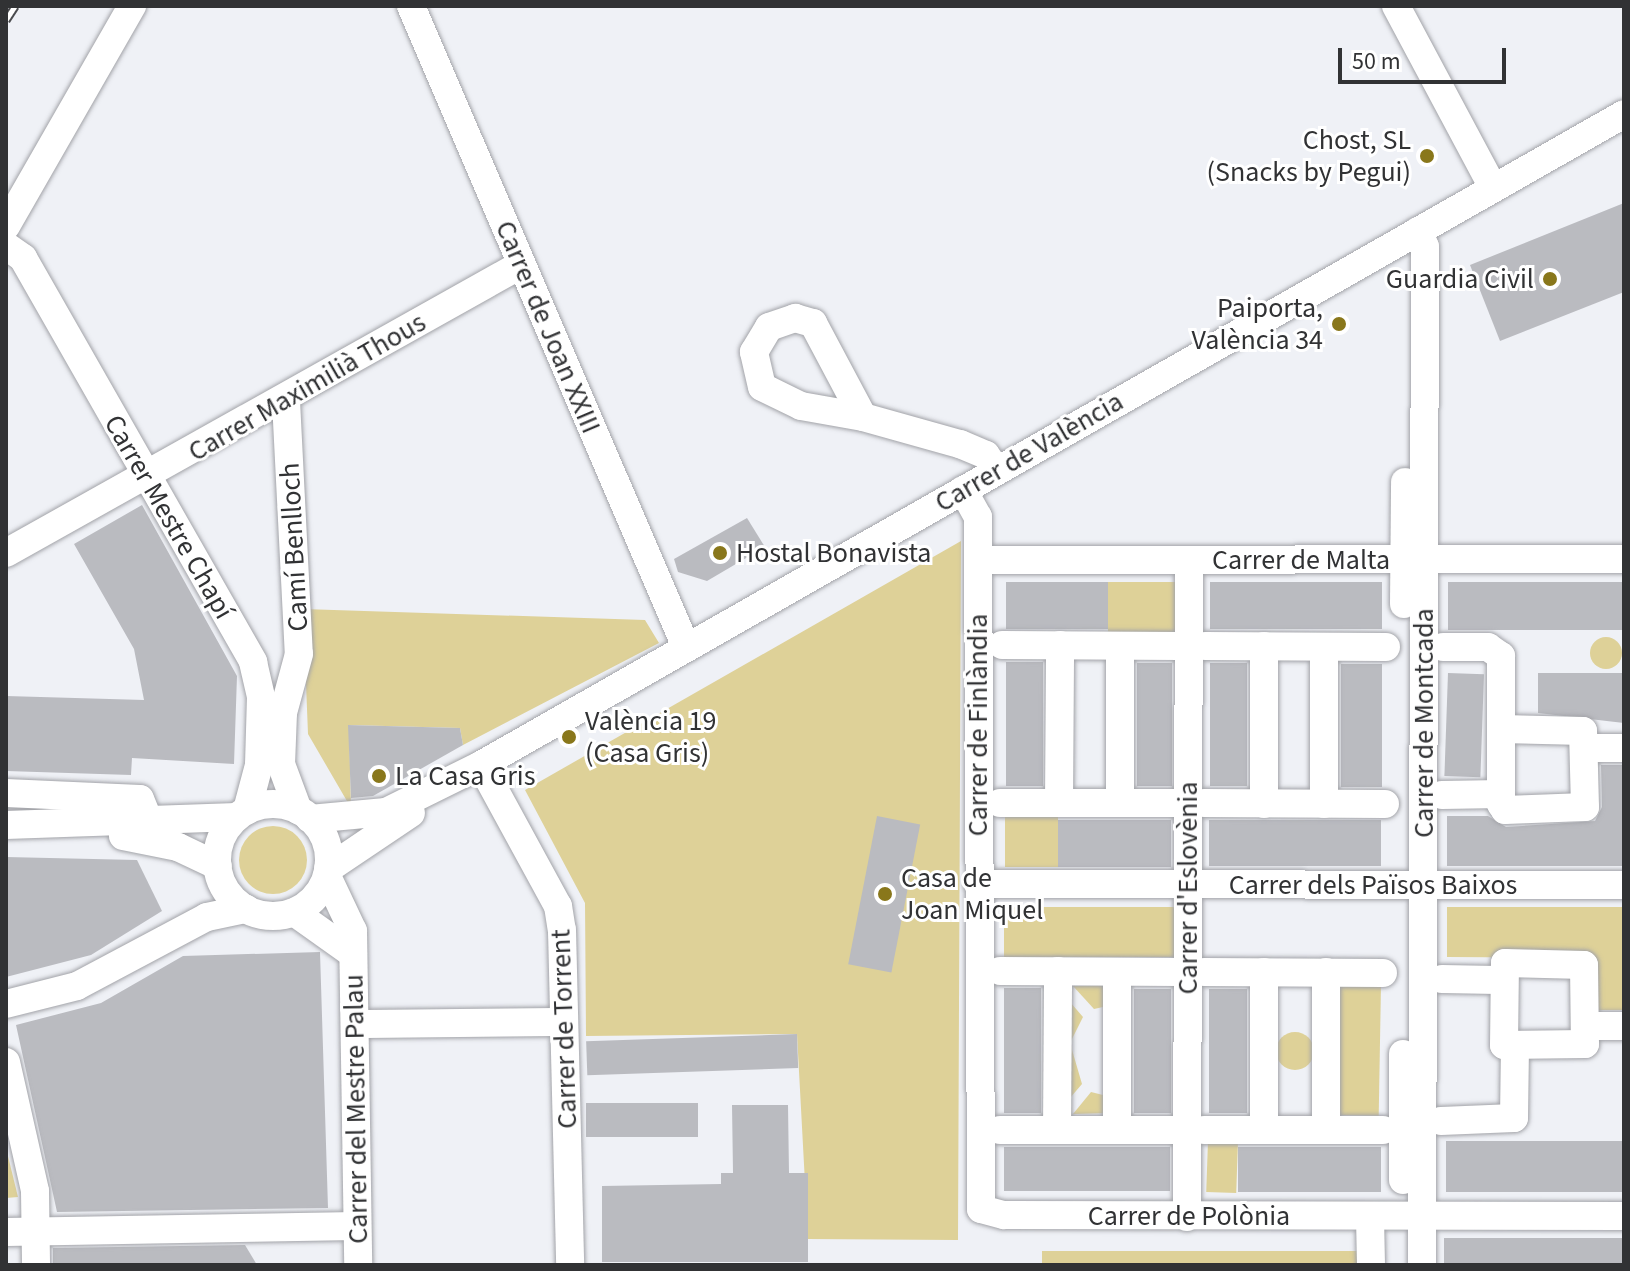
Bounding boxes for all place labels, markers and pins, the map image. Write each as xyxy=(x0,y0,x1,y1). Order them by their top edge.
place label: Chost, SL (Snacks by Pegui) xyxy=(1207,123,1411,189)
marker: Chost, SL (Snacks by Pegui) xyxy=(1418,147,1436,165)
place label: Guardia Civil xyxy=(1386,262,1534,296)
marker: Guardia Civil xyxy=(1541,270,1559,288)
place label: Paiporta, València 34 xyxy=(1192,291,1323,357)
marker: Paiporta, València 34 xyxy=(1330,315,1348,333)
place label: Hostal Bonavista xyxy=(736,536,931,570)
marker: Hostal Bonavista xyxy=(711,544,729,562)
place label: València 19 (Casa Gris) xyxy=(585,704,716,770)
marker: València 19 (Casa Gris) xyxy=(560,728,578,746)
place label: La Casa Gris xyxy=(395,759,535,793)
marker: La Casa Gris xyxy=(370,767,388,785)
place label: Casa de Joan Miquel xyxy=(901,861,1043,927)
marker: Casa de Joan Miquel xyxy=(876,885,894,903)

